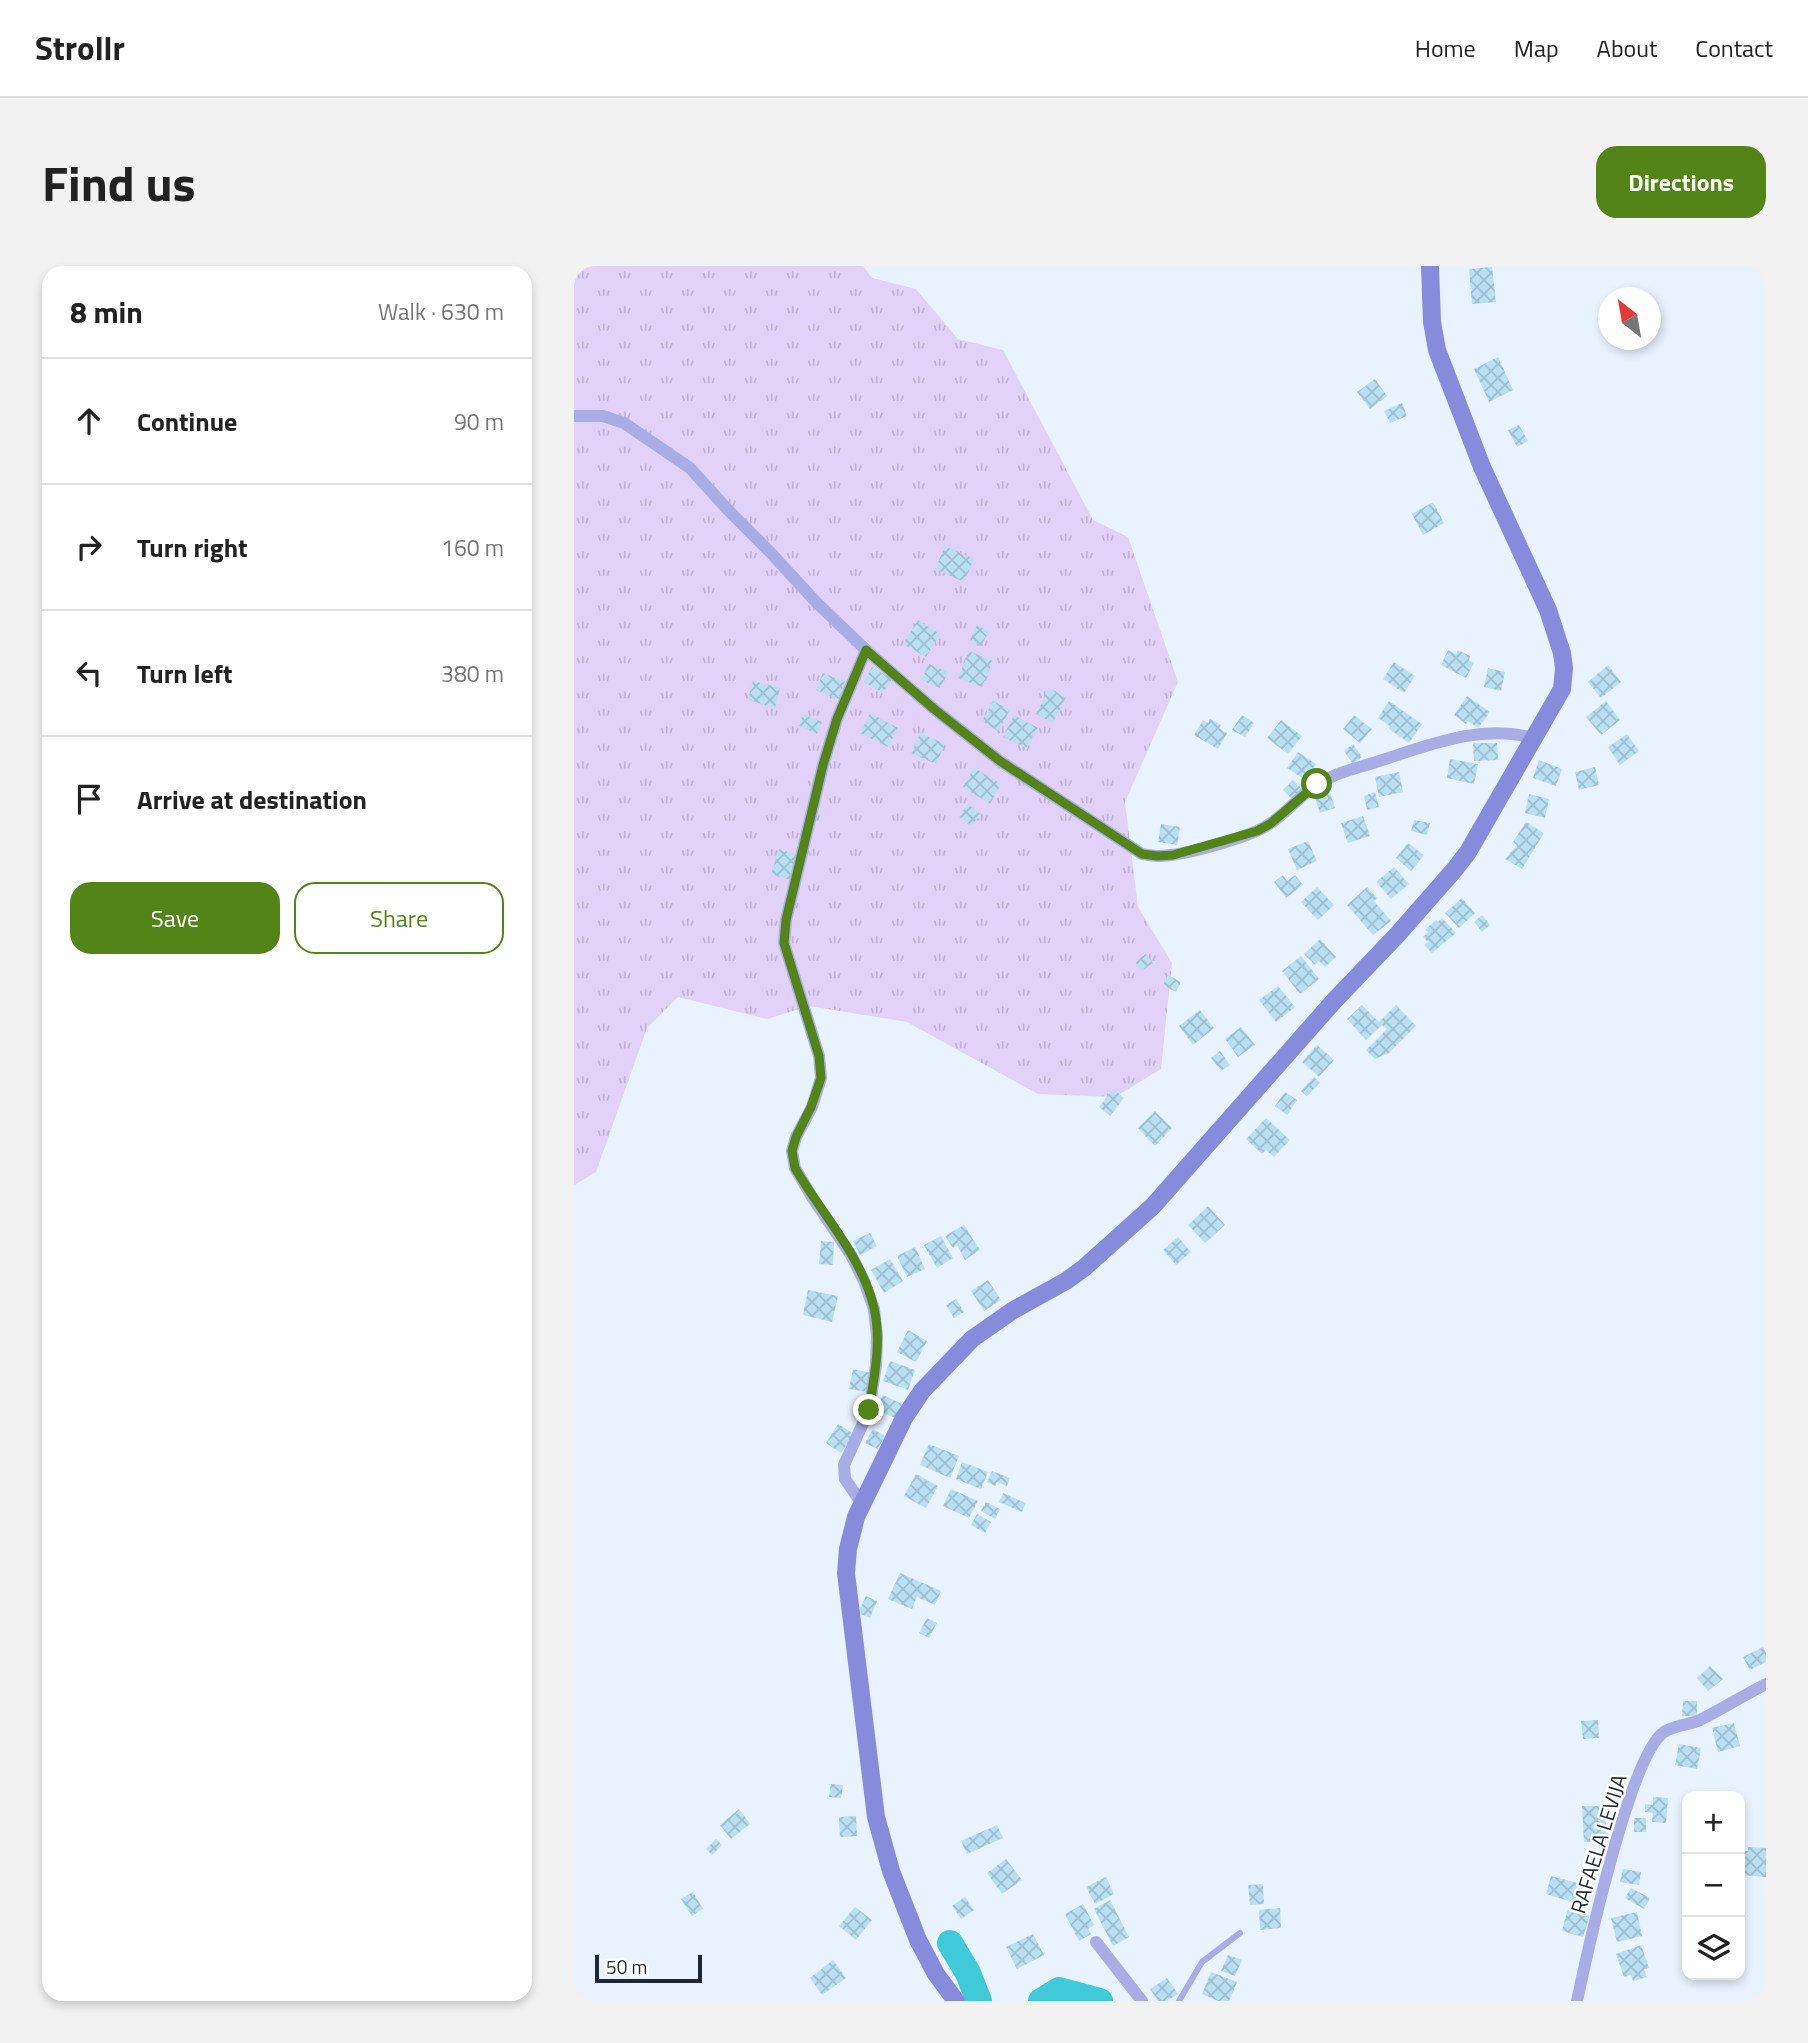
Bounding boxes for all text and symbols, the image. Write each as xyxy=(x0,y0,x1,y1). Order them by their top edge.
text: Strollr xyxy=(35,23,125,73)
text: Home xyxy=(1415,30,1476,66)
text: Map xyxy=(1514,30,1559,66)
text: About xyxy=(1597,30,1657,66)
text: Contact xyxy=(1695,30,1773,66)
text: Find us xyxy=(42,145,196,220)
button: Directions xyxy=(1596,146,1766,218)
north arrow xyxy=(1598,287,1661,350)
text: 8 min xyxy=(70,289,143,335)
text: Walk · 630 m xyxy=(378,294,504,329)
icon: ahead xyxy=(70,402,108,440)
text: Continue xyxy=(137,402,237,441)
text: 90 m xyxy=(454,404,504,439)
icon: right xyxy=(70,528,108,566)
text: Turn right xyxy=(137,528,248,567)
text: 160 m xyxy=(441,530,504,565)
icon: left xyxy=(70,654,108,692)
text: Turn left xyxy=(137,654,232,693)
text: 380 m xyxy=(441,656,504,691)
route start xyxy=(1301,768,1332,799)
icon: arrive xyxy=(70,780,108,818)
text: Arrive at destination xyxy=(137,780,367,819)
button: Save xyxy=(70,882,280,954)
button: Share xyxy=(294,882,504,954)
route end xyxy=(853,1394,884,1425)
street label: RAFAELA LEVIJA xyxy=(1562,1769,1635,1917)
map controls xyxy=(1682,1791,1745,1980)
button: + xyxy=(1682,1791,1745,1854)
button: − xyxy=(1682,1854,1745,1917)
button: layers xyxy=(1682,1917,1745,1980)
scale bar xyxy=(595,1952,702,1984)
text: 50 m xyxy=(606,1952,647,1981)

